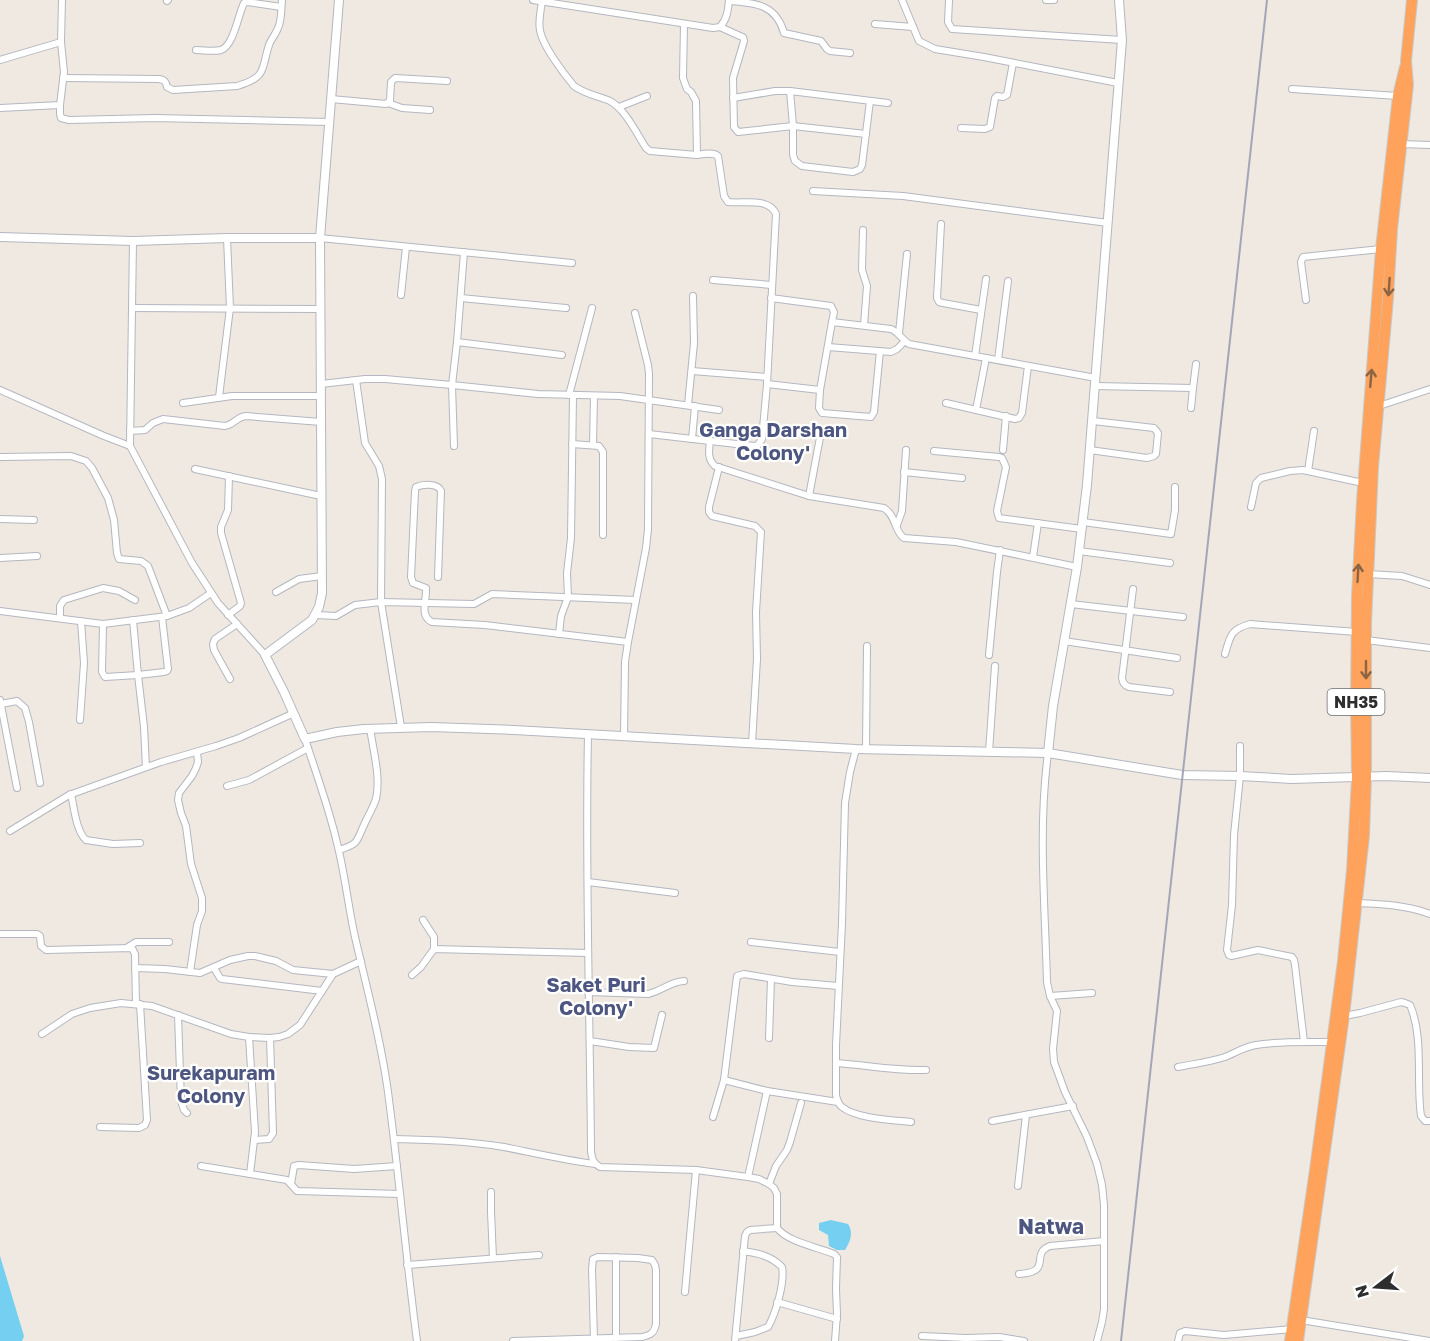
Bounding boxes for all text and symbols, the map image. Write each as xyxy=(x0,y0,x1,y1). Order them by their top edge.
one-way arrow xyxy=(1383,276,1394,296)
one-way arrow xyxy=(1366,369,1377,389)
district label: Ganga Darshan Colony' xyxy=(699,417,847,464)
one-way arrow xyxy=(1352,563,1363,583)
one-way arrow xyxy=(1360,659,1372,679)
road number: NH35 xyxy=(1328,689,1384,715)
district label: Saket Puri Colony' xyxy=(546,972,646,1019)
district label: Surekapuram Colony xyxy=(147,1060,275,1107)
district label: Natwa xyxy=(1018,1213,1084,1239)
north arrow xyxy=(1346,1257,1406,1317)
text: N xyxy=(1350,1283,1373,1300)

